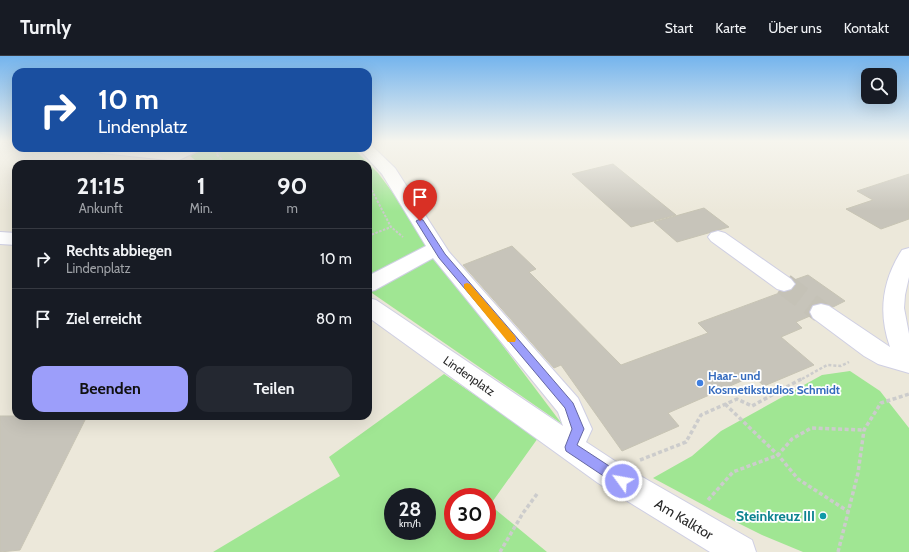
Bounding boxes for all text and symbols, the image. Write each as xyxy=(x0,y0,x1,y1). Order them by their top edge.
text: Turnly xyxy=(20,16,71,39)
text: Start xyxy=(665,19,693,37)
text: Karte xyxy=(715,19,746,37)
text: Über uns xyxy=(768,19,822,37)
text: Kontakt xyxy=(844,19,889,37)
map controls xyxy=(861,68,897,104)
button: search xyxy=(861,68,897,104)
text: 10 m xyxy=(98,82,159,116)
icon: right xyxy=(32,84,84,136)
text: Lindenplatz xyxy=(98,116,187,138)
text: 21:15 xyxy=(76,171,125,200)
text: 1 xyxy=(197,171,206,200)
text: 90 xyxy=(277,171,308,200)
pin xyxy=(403,180,437,221)
icon: arrive xyxy=(409,186,431,208)
text: Ankunft xyxy=(79,200,123,216)
text: Min. xyxy=(190,200,213,216)
text: m xyxy=(287,200,298,216)
text: Rechts abbiegen xyxy=(66,242,172,260)
icon: right xyxy=(32,248,54,270)
text: 10 m xyxy=(320,250,352,268)
text: Lindenplatz xyxy=(66,260,131,276)
icon: arrive xyxy=(32,308,54,330)
text: Ziel erreicht xyxy=(66,310,142,328)
text: 80 m xyxy=(316,310,352,328)
street label: Lindenplatz xyxy=(441,352,498,399)
button: Beenden xyxy=(32,366,188,412)
button: Teilen xyxy=(196,366,352,412)
place label: Haar- und Kosmetikstudios Schmidt xyxy=(708,368,840,397)
marker: Haar- und Kosmetikstudios Schmidt xyxy=(695,378,705,388)
position arrow xyxy=(601,460,643,502)
speed limit sign: 30 xyxy=(444,488,496,540)
street label: Am Kalktor xyxy=(651,495,717,544)
text: 28 xyxy=(399,497,421,521)
place label: Steinkreuz III xyxy=(736,507,815,525)
marker: Steinkreuz III xyxy=(818,511,828,521)
text: km/h xyxy=(399,517,421,530)

